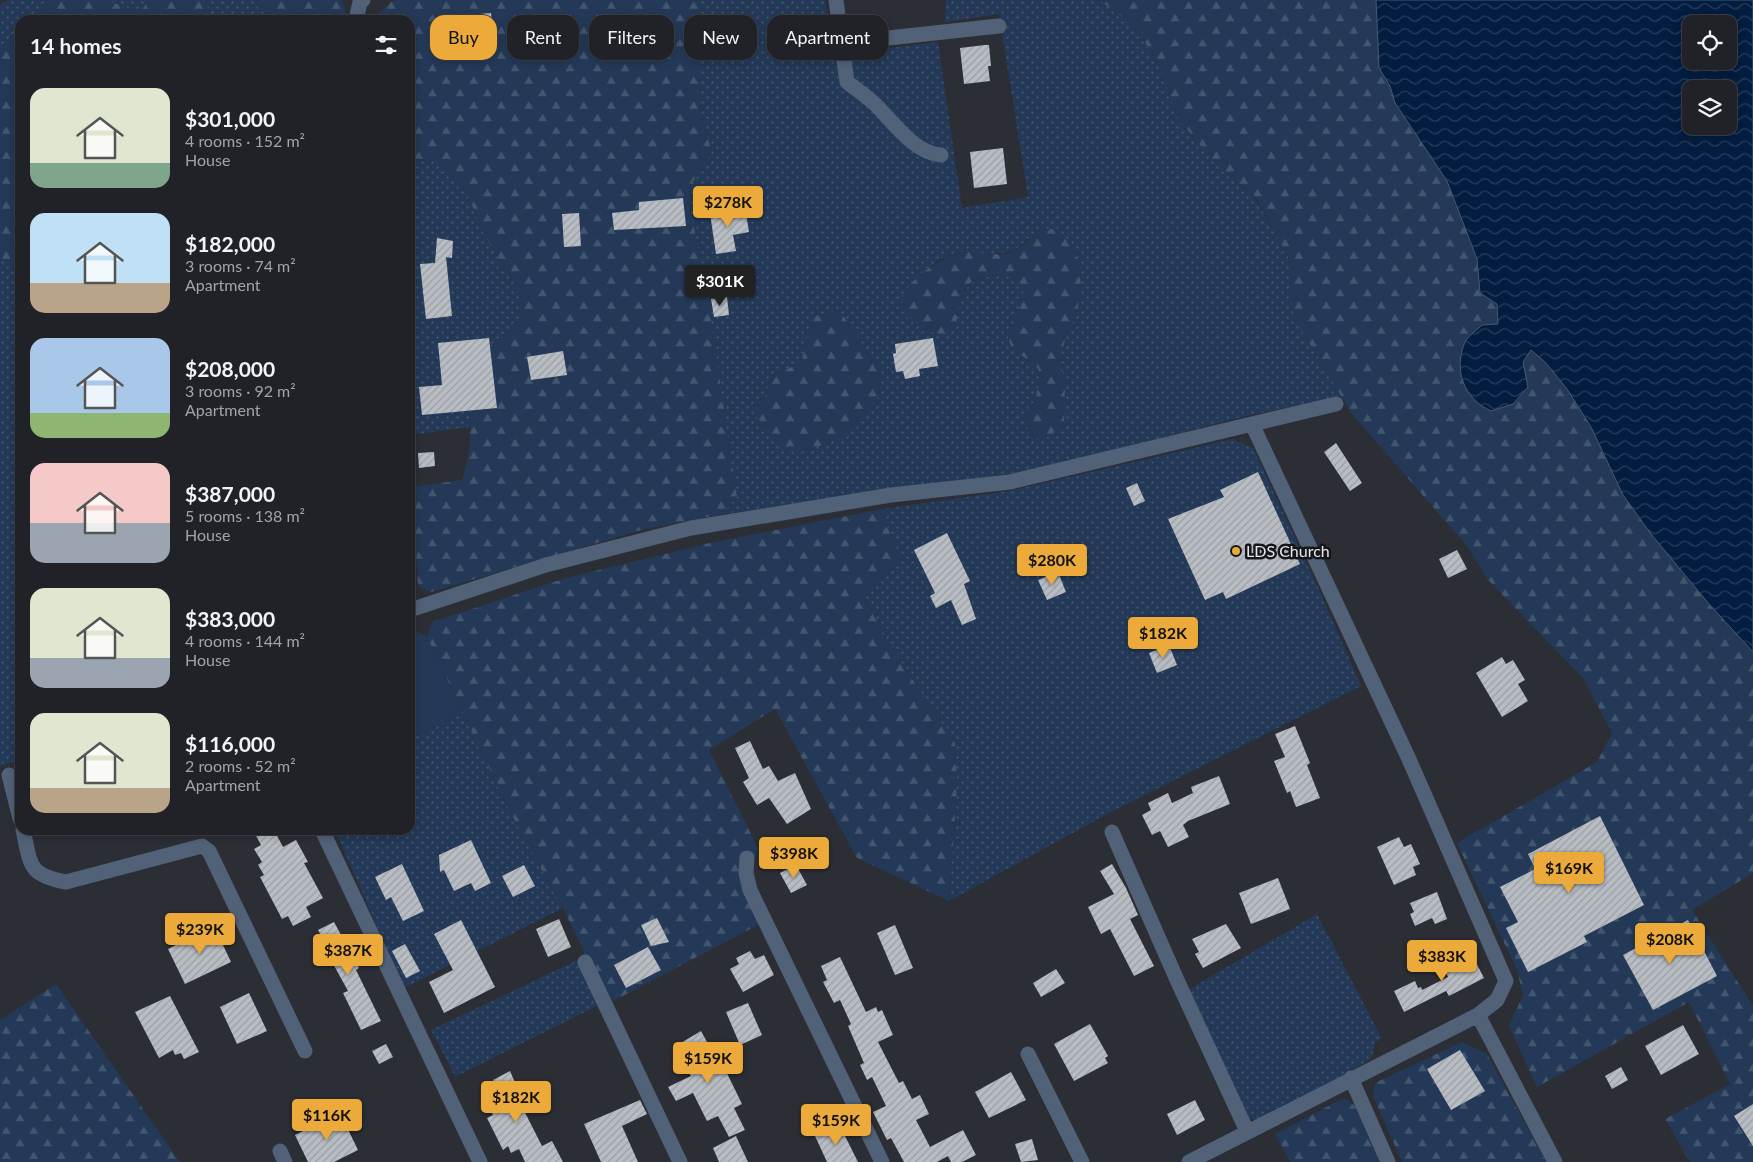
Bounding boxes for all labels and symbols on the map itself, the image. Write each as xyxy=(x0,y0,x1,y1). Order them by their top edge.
pin: $278K xyxy=(693,186,763,228)
pin: $301K xyxy=(685,264,755,307)
place label: LDS Church xyxy=(1246,541,1330,560)
pin: $280K xyxy=(1017,544,1087,586)
marker: LDS Church xyxy=(1230,545,1242,557)
pin: $182K xyxy=(1128,616,1198,659)
pin: $398K xyxy=(759,836,829,879)
pin: $169K xyxy=(1534,852,1604,894)
pin: $239K xyxy=(165,912,235,955)
pin: $208K xyxy=(1635,922,1705,965)
pin: $387K xyxy=(313,934,383,976)
pin: $383K xyxy=(1407,940,1477,982)
pin: $159K xyxy=(673,1042,743,1084)
pin: $182K xyxy=(481,1080,551,1123)
pin: $116K xyxy=(292,1098,362,1141)
pin: $159K xyxy=(801,1104,871,1146)

